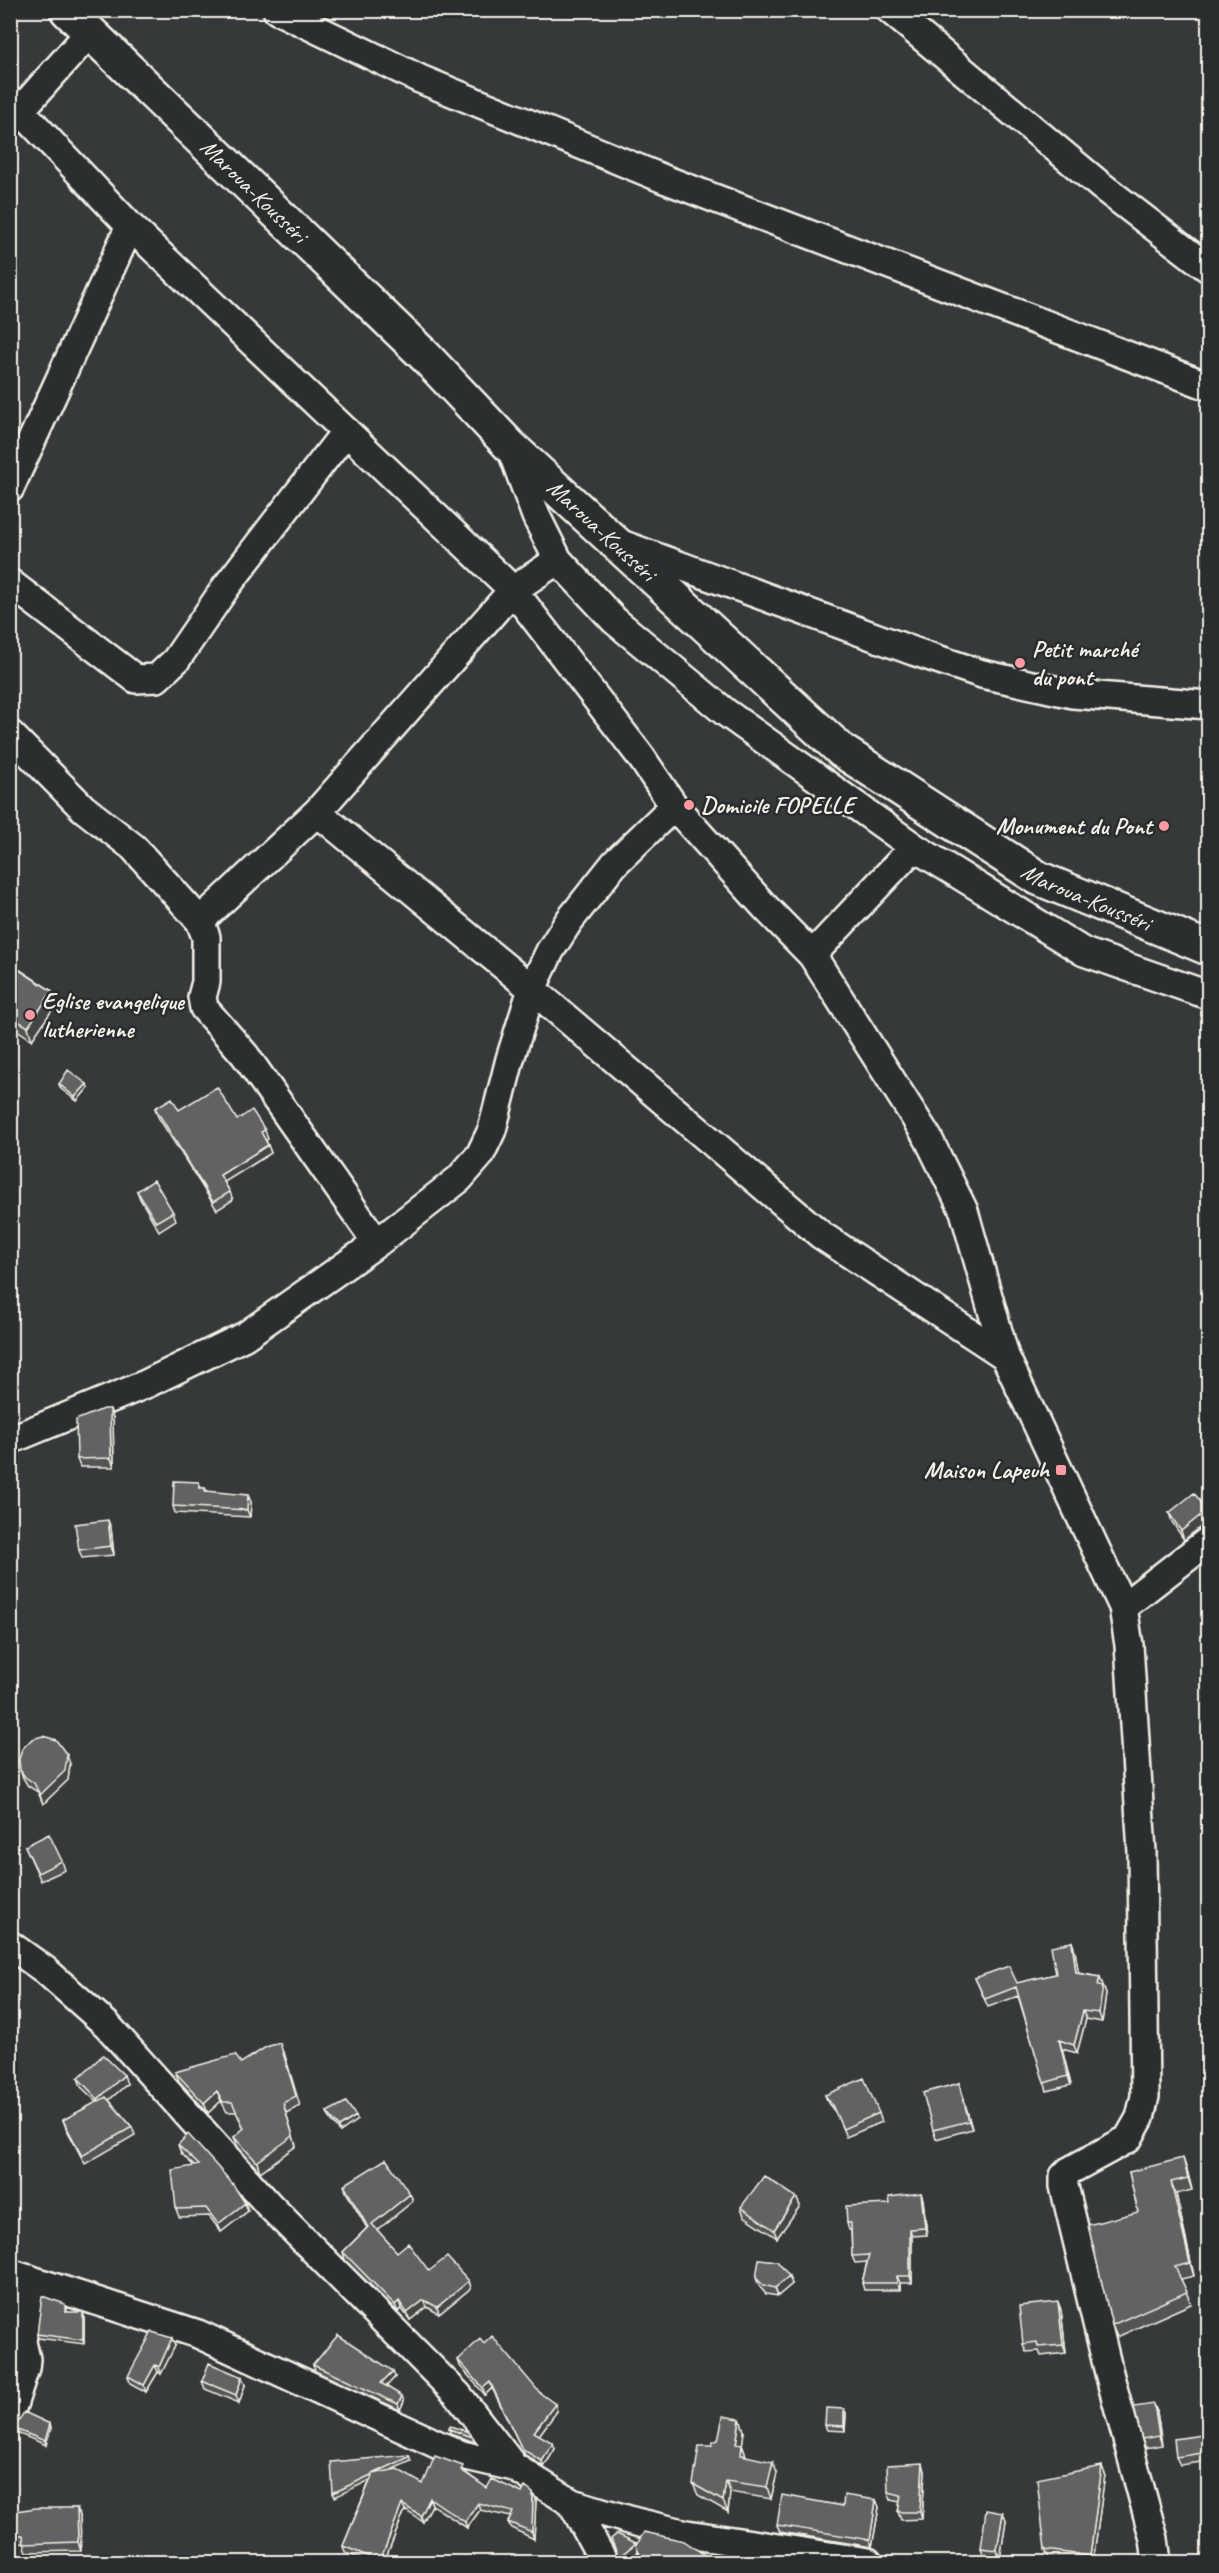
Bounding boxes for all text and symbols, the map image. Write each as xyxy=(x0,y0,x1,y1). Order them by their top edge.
street label: Maroua-Kousséri xyxy=(194,132,316,251)
street label: Maroua-Kousséri xyxy=(541,472,664,589)
place label: Petit marché du pont xyxy=(1032,634,1141,692)
marker: Petit marché du pont xyxy=(1013,656,1027,670)
place label: Domicile FOPELLE xyxy=(701,790,859,820)
marker: Domicile FOPELLE xyxy=(682,798,696,812)
place label: Monument du Pont xyxy=(996,811,1155,841)
marker: Monument du Pont xyxy=(1157,819,1171,833)
street label: Maroua-Kousséri xyxy=(1016,856,1158,939)
place label: Eglise evangelique lutherienne xyxy=(42,986,186,1044)
marker: Eglise evangelique lutherienne xyxy=(23,1008,37,1022)
place label: Maison Lapeuh xyxy=(924,1455,1051,1485)
marker: Maison Lapeuh xyxy=(1054,1463,1068,1477)

